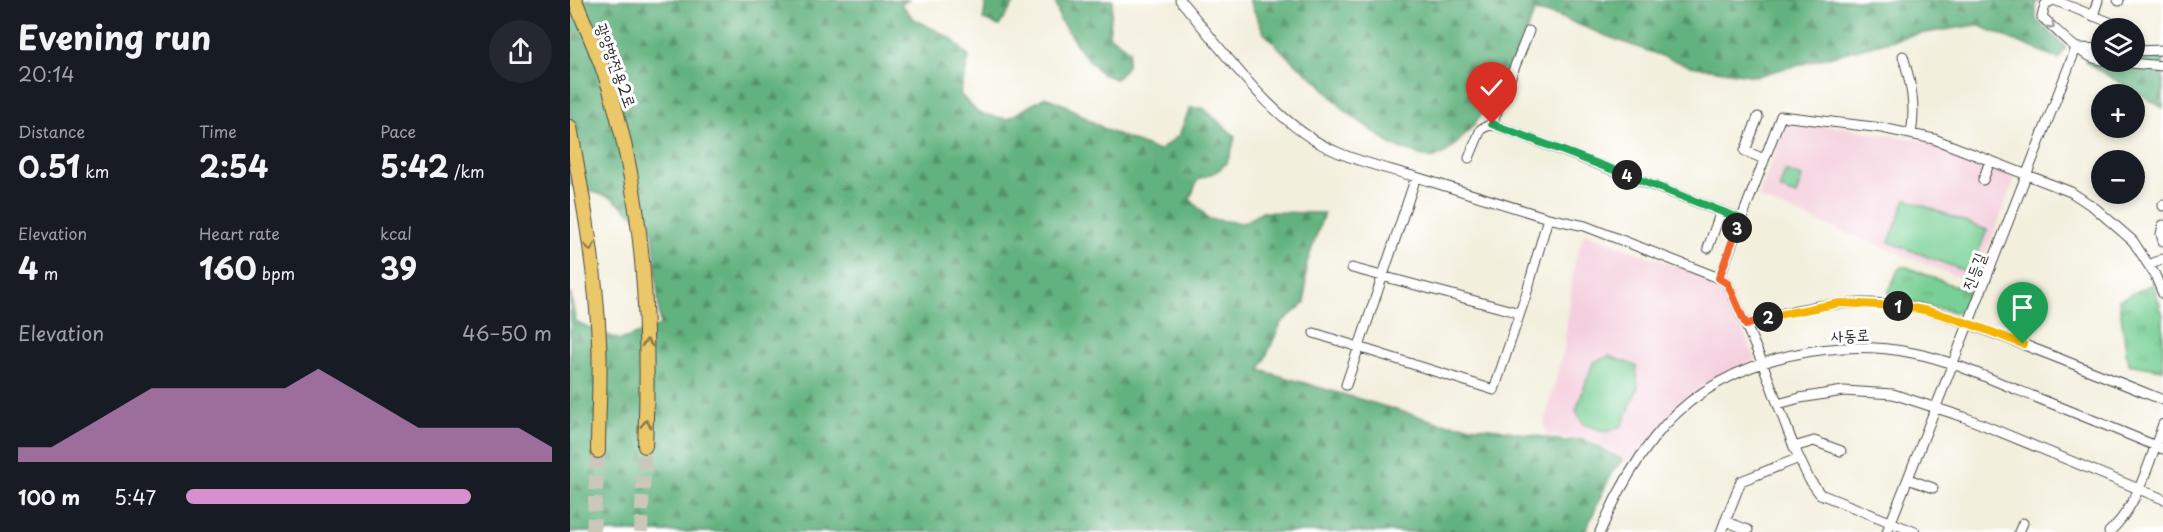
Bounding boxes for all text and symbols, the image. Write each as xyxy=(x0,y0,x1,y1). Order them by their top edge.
text: Evening run xyxy=(18,11,211,61)
one-way arrow xyxy=(2044,18,2055,29)
map controls xyxy=(2091,18,2145,204)
button: layers xyxy=(2091,18,2145,72)
street label: 광양항전용2로 xyxy=(591,19,643,111)
button: share xyxy=(489,20,552,83)
text: 20:14 xyxy=(18,59,75,89)
pin xyxy=(1466,62,1517,124)
icon: check xyxy=(1475,71,1508,104)
button: + xyxy=(2091,84,2145,138)
text: Distance xyxy=(18,119,85,143)
text: Time xyxy=(199,119,237,143)
text: Pace xyxy=(380,119,416,143)
text: 0.51 xyxy=(18,143,80,188)
text: 2:54 xyxy=(199,143,268,188)
text: 5:42 xyxy=(380,143,449,188)
button: − xyxy=(2091,150,2145,204)
text: km xyxy=(80,159,109,183)
text: /km xyxy=(449,159,485,183)
pin: 4 xyxy=(1612,160,1642,190)
text: 4 xyxy=(1622,163,1632,187)
pin: 3 xyxy=(1722,213,1752,243)
text: 3 xyxy=(1732,216,1742,240)
text: Elevation xyxy=(18,221,87,245)
text: Heart rate xyxy=(199,221,280,245)
text: kcal xyxy=(380,221,412,245)
one-way arrow xyxy=(584,243,596,252)
text: 4 xyxy=(18,245,38,290)
text: 160 xyxy=(199,245,257,290)
text: 39 xyxy=(380,245,417,290)
street label: 진등길 xyxy=(1955,249,1991,293)
text: m xyxy=(38,261,58,285)
text: bpm xyxy=(257,261,295,285)
pin xyxy=(1997,282,2048,344)
pin: 1 xyxy=(1883,291,1913,321)
icon: arrive xyxy=(2006,291,2039,324)
text: 1 xyxy=(1894,294,1902,318)
pin: 2 xyxy=(1753,302,1783,332)
text: 2 xyxy=(1762,305,1774,329)
text: Elevation xyxy=(18,318,104,348)
text: 46–50 m xyxy=(462,318,552,348)
street label: 사동로 xyxy=(1830,321,1870,347)
one-way arrow xyxy=(641,339,653,348)
one-way arrow xyxy=(640,419,653,428)
text: 100 m xyxy=(18,482,80,512)
text: 5:47 xyxy=(114,482,156,512)

